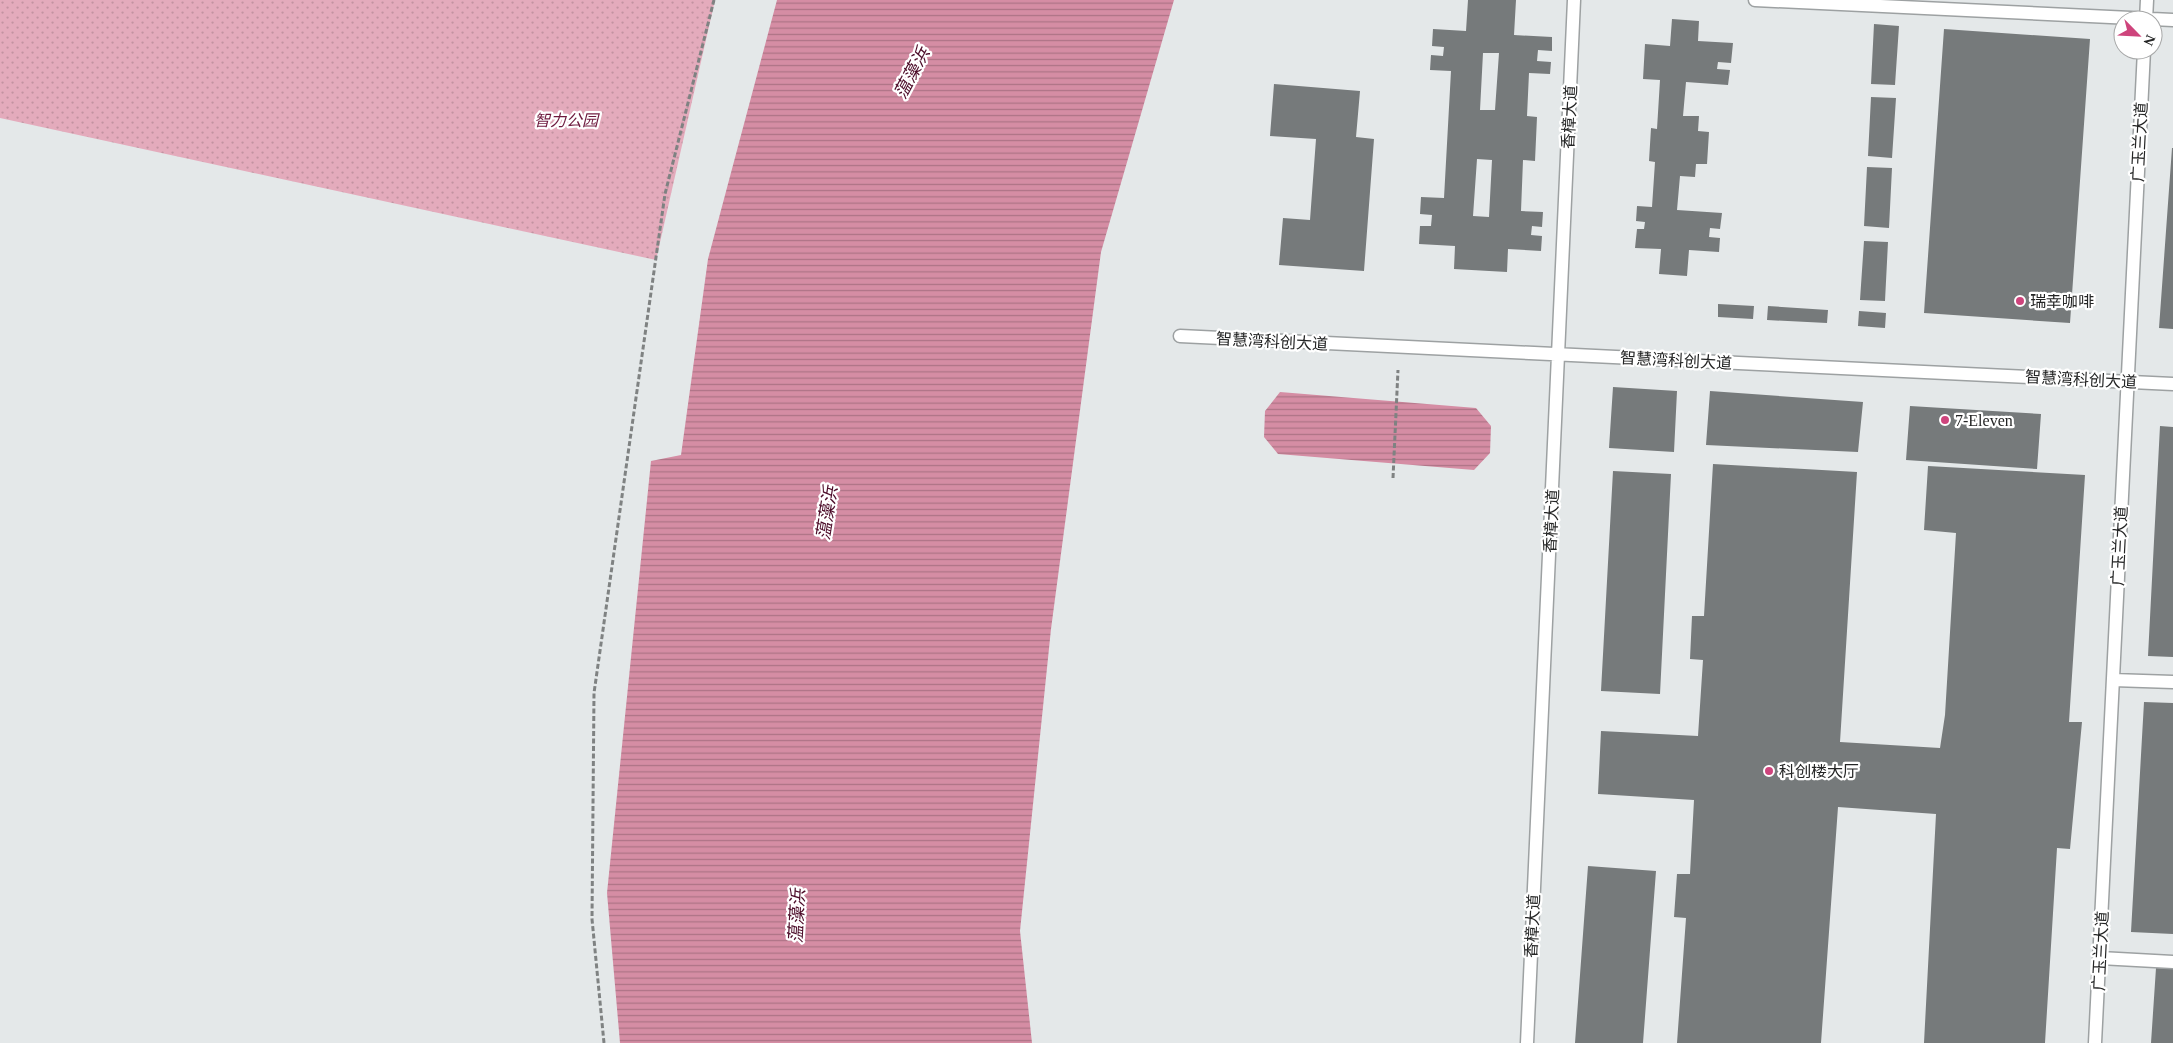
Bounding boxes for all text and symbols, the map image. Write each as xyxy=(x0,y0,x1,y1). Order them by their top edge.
north arrow xyxy=(2113,10,2163,60)
text: N xyxy=(2141,32,2158,48)
water label: 蕰藻浜 xyxy=(890,43,934,102)
street label: 香樟大道 xyxy=(1559,85,1580,149)
street label: 广玉兰大道 xyxy=(2129,102,2150,182)
park label: 智力公园 xyxy=(534,112,600,129)
place label: 瑞幸咖啡 xyxy=(2030,293,2094,310)
marker: 瑞幸咖啡 xyxy=(2014,295,2026,307)
street label: 智慧湾科创大道 xyxy=(1216,330,1328,353)
street label: 智慧湾科创大道 xyxy=(1620,349,1732,372)
street label: 智慧湾科创大道 xyxy=(2025,368,2137,391)
place label: 7-Eleven xyxy=(1955,412,2013,429)
marker: 7-Eleven xyxy=(1939,414,1951,426)
water label: 蕰藻浜 xyxy=(813,483,841,541)
street label: 香樟大道 xyxy=(1541,489,1562,553)
street label: 广玉兰大道 xyxy=(2109,506,2130,586)
place label: 科创楼大厅 xyxy=(1779,763,1859,780)
marker: 科创楼大厅 xyxy=(1763,765,1775,777)
water label: 蕰藻浜 xyxy=(786,887,809,943)
street label: 香樟大道 xyxy=(1522,894,1543,958)
street label: 广玉兰大道 xyxy=(2090,911,2111,991)

